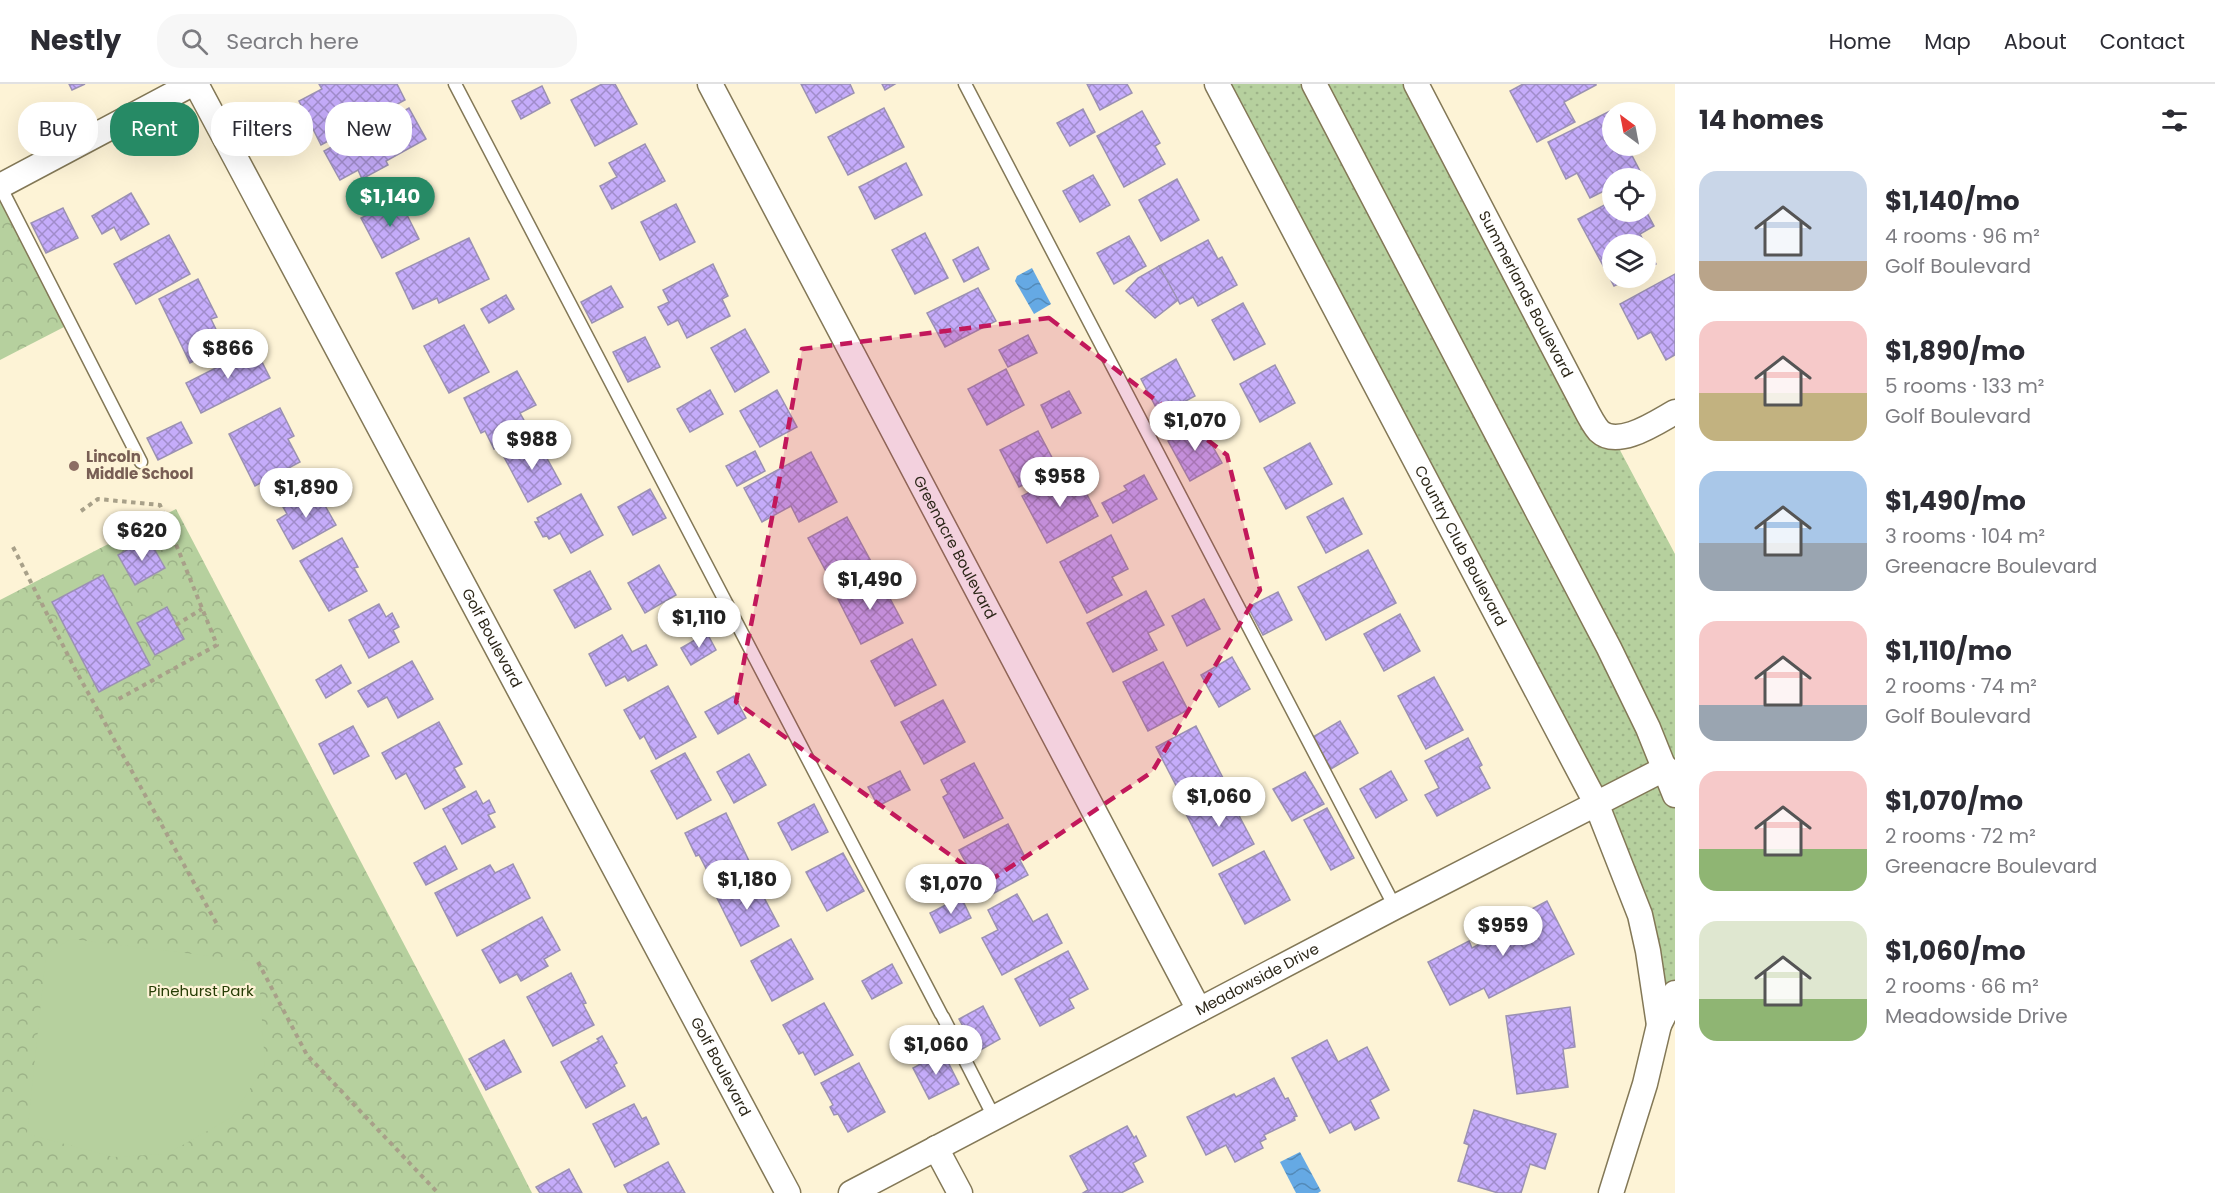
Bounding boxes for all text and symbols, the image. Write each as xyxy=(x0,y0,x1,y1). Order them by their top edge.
search box xyxy=(157,14,577,68)
text: Nestly xyxy=(30,21,121,60)
icon: search xyxy=(178,25,211,58)
text: Search here xyxy=(226,26,359,57)
text: Home xyxy=(1829,27,1891,56)
text: Map xyxy=(1924,27,1971,56)
text: About xyxy=(2004,27,2067,56)
text: Contact xyxy=(2100,27,2185,56)
chip: Buy xyxy=(18,102,98,156)
chip: Rent xyxy=(110,102,199,156)
chip: Filters xyxy=(211,102,313,156)
chip: New xyxy=(325,102,412,156)
north arrow xyxy=(1602,102,1656,156)
map controls xyxy=(1602,102,1656,288)
text: 14 homes xyxy=(1699,102,1824,138)
icon: filters xyxy=(2158,104,2191,137)
button: locate xyxy=(1602,168,1656,222)
pin: $1,140 xyxy=(341,177,439,228)
text: $1,140 xyxy=(360,182,420,210)
text: $1,140/mo xyxy=(1885,183,2020,219)
icon: home xyxy=(1747,195,1819,267)
street label: Summerlands Boulevard xyxy=(1474,207,1578,381)
text: 4 rooms · 96 m² xyxy=(1885,222,2040,250)
button: layers xyxy=(1602,234,1656,288)
text: Golf Boulevard xyxy=(1885,252,2031,280)
pin: $866 xyxy=(192,329,264,380)
text: $1,890/mo xyxy=(1885,333,2025,369)
text: $866 xyxy=(202,334,254,362)
icon: home xyxy=(1747,345,1819,417)
text: 5 rooms · 133 m² xyxy=(1885,372,2044,400)
pin: $1,070 xyxy=(1146,401,1244,452)
text: Golf Boulevard xyxy=(1885,402,2031,430)
text: $1,070 xyxy=(1163,406,1227,434)
pin: $988 xyxy=(496,420,568,471)
text: $988 xyxy=(506,425,558,453)
place label: Lincoln Middle School xyxy=(86,446,193,484)
pin: $958 xyxy=(1024,457,1096,508)
marker: Lincoln Middle School xyxy=(67,459,81,473)
text: $958 xyxy=(1034,462,1086,490)
street label: Country Club Boulevard xyxy=(1410,462,1512,630)
pin: $1,890 xyxy=(257,468,355,519)
street label: Greenacre Boulevard xyxy=(909,472,1002,623)
text: $1,890 xyxy=(274,473,338,501)
text: $1,490/mo xyxy=(1885,483,2026,519)
icon: home xyxy=(1747,495,1819,567)
pin: $620 xyxy=(106,511,178,562)
text: $620 xyxy=(117,516,167,544)
text: 3 rooms · 104 m² xyxy=(1885,522,2045,550)
text: Greenacre Boulevard xyxy=(1885,552,2097,580)
pin: $1,490 xyxy=(821,560,919,611)
text: $1,490 xyxy=(837,565,903,593)
street label: Golf Boulevard xyxy=(457,584,527,691)
pin: $1,110 xyxy=(650,598,748,649)
text: $1,110 xyxy=(672,603,726,631)
text: $1,110/mo xyxy=(1885,633,2012,669)
icon: home xyxy=(1747,645,1819,717)
text: 2 rooms · 74 m² xyxy=(1885,672,2037,700)
text: Golf Boulevard xyxy=(1885,702,2031,730)
pin: $1,060 xyxy=(1170,777,1268,828)
text: $1,060 xyxy=(1186,782,1252,810)
text: $1,070/mo xyxy=(1885,783,2023,819)
icon: home xyxy=(1747,795,1819,867)
text: 2 rooms · 72 m² xyxy=(1885,822,2036,850)
text: Greenacre Boulevard xyxy=(1885,852,2097,880)
pin: $1,180 xyxy=(698,860,796,911)
pin: $1,070 xyxy=(902,864,1000,915)
text: $1,180 xyxy=(717,865,777,893)
text: $1,070 xyxy=(919,869,983,897)
pin: $959 xyxy=(1467,906,1539,957)
text: $959 xyxy=(1478,911,1528,939)
text: $1,060/mo xyxy=(1885,933,2026,969)
street label: Meadowside Drive xyxy=(1191,938,1323,1020)
icon: home xyxy=(1747,945,1819,1017)
text: 2 rooms · 66 m² xyxy=(1885,972,2039,1000)
park label: Pinehurst Park xyxy=(148,980,254,1001)
text: Meadowside Drive xyxy=(1885,1002,2068,1030)
street label: Golf Boulevard xyxy=(686,1013,756,1120)
pin: $1,060 xyxy=(887,1025,985,1076)
text: $1,060 xyxy=(903,1030,969,1058)

